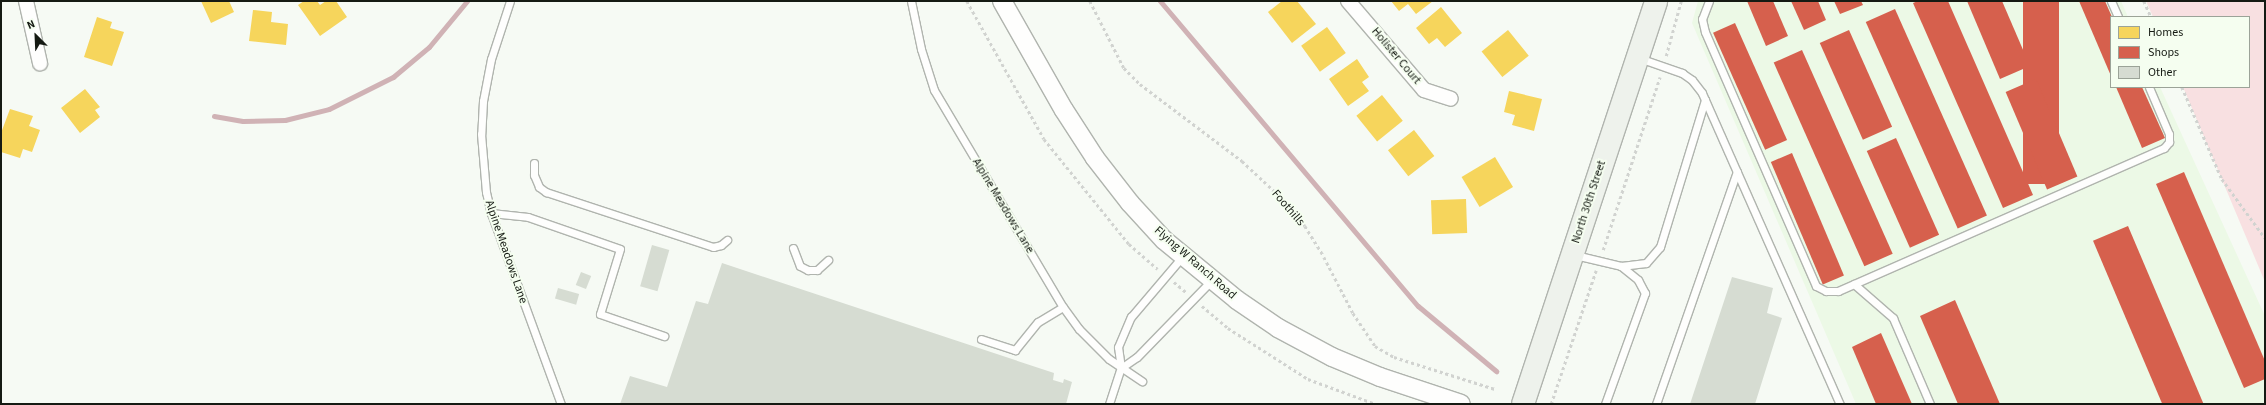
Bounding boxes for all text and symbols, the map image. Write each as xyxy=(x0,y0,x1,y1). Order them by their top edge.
north arrow xyxy=(16,16,56,56)
text: N xyxy=(25,16,37,33)
legend xyxy=(2110,16,2250,88)
text: Homes xyxy=(2148,24,2183,41)
street label: Holister Court xyxy=(1368,25,1424,87)
text: Shops xyxy=(2148,44,2179,61)
text: Other xyxy=(2148,64,2177,81)
street label: Alpine Meadows Lane xyxy=(969,156,1037,256)
street label: North 30th Street xyxy=(1569,159,1609,245)
street label: Foothills xyxy=(1268,187,1308,229)
street label: Alpine Meadows Lane xyxy=(482,198,530,306)
street label: Flying W Ranch Road xyxy=(1151,223,1239,303)

